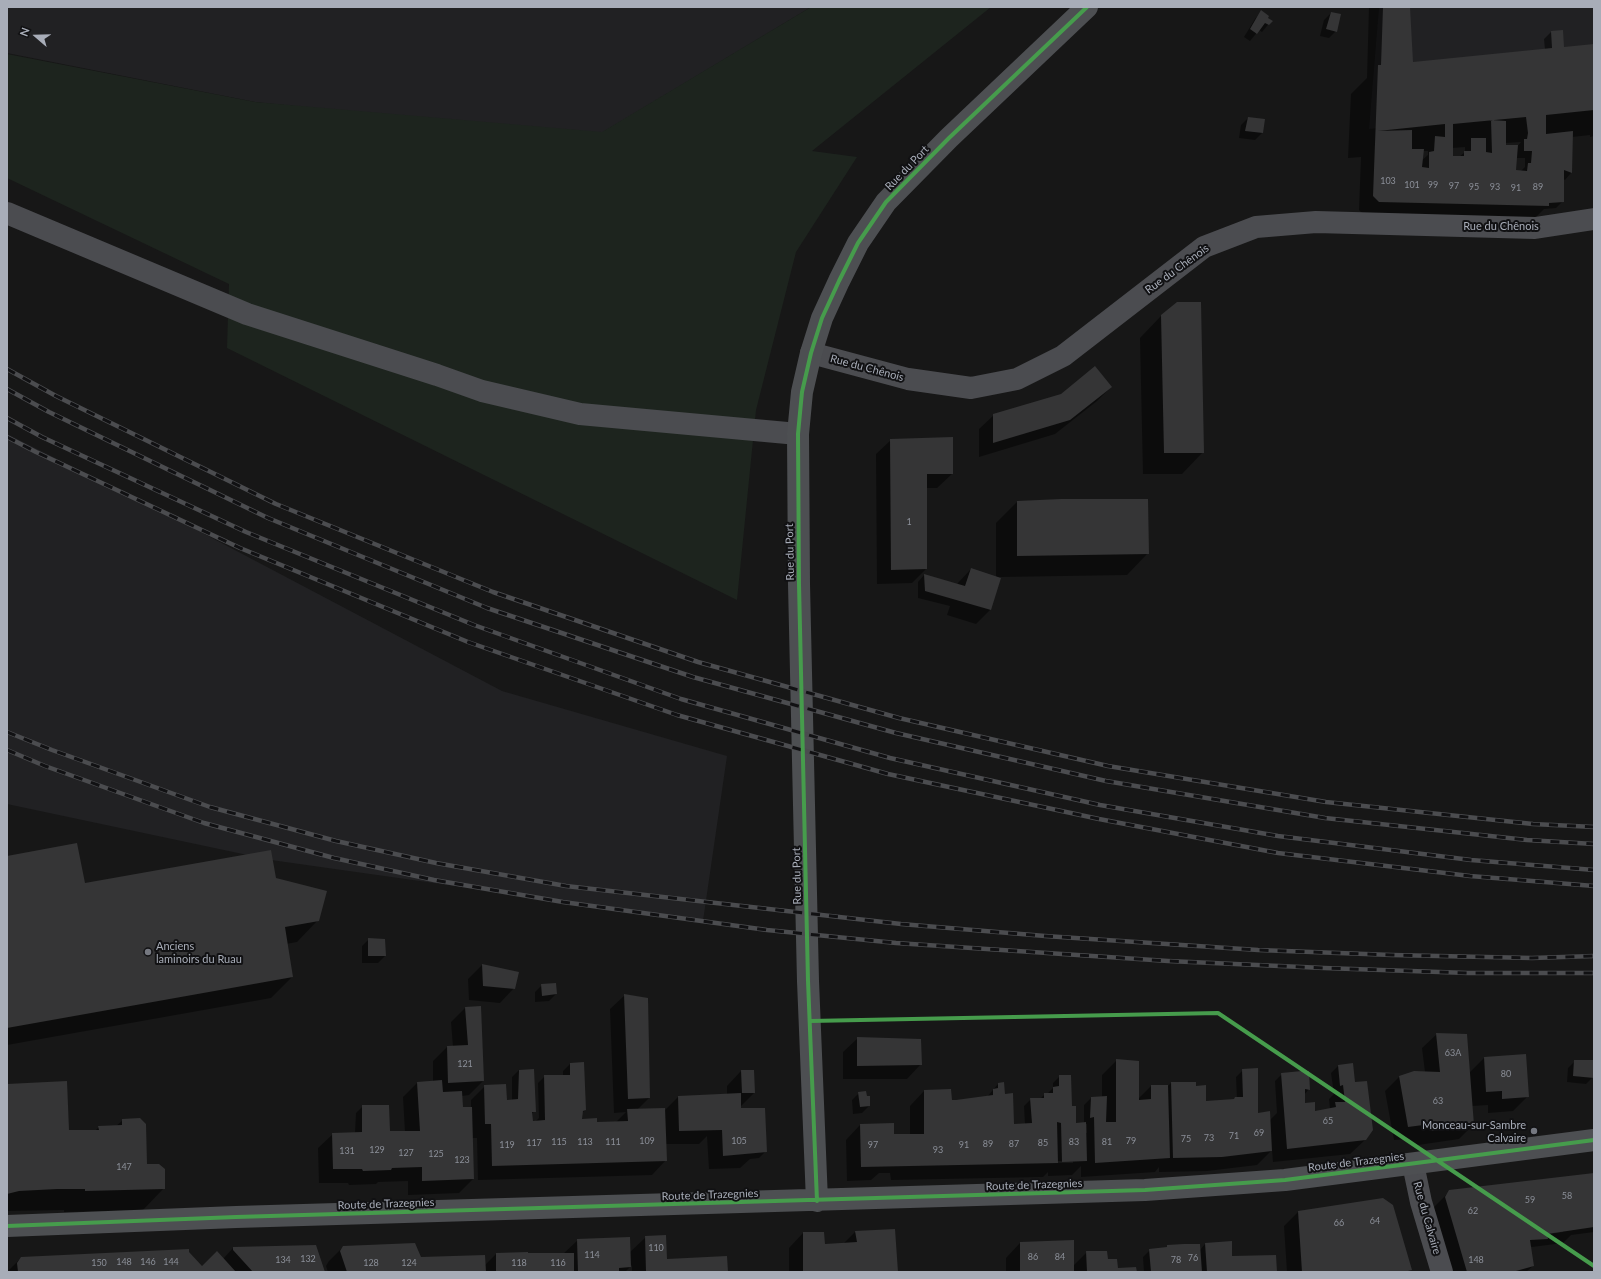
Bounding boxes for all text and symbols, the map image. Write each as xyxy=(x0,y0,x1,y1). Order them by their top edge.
north arrow xyxy=(16,16,56,56)
text: N xyxy=(17,26,32,38)
street label: Rue du Port xyxy=(882,143,932,193)
house number: 103 xyxy=(1380,176,1396,186)
house number: 101 xyxy=(1404,180,1420,190)
house number: 99 xyxy=(1428,180,1438,190)
house number: 97 xyxy=(1449,181,1459,191)
house number: 95 xyxy=(1469,182,1479,192)
house number: 93 xyxy=(1490,182,1500,192)
house number: 89 xyxy=(1533,182,1543,192)
house number: 91 xyxy=(1511,183,1521,193)
street label: Rue du Chênois xyxy=(1463,219,1539,233)
street label: Rue du Chênois xyxy=(1143,241,1211,297)
street label: Rue du Chênois xyxy=(829,352,905,384)
house number: 1 xyxy=(906,517,912,527)
street label: Rue du Port xyxy=(783,523,797,581)
street label: Rue du Port xyxy=(790,847,804,905)
place label: Anciens laminoirs du Ruau xyxy=(156,939,242,965)
marker: Anciens laminoirs du Ruau xyxy=(143,947,153,957)
house number: 63A xyxy=(1445,1048,1461,1058)
house number: 121 xyxy=(457,1059,473,1069)
house number: 80 xyxy=(1501,1069,1511,1079)
house number: 63 xyxy=(1433,1096,1443,1106)
house number: 65 xyxy=(1323,1116,1333,1126)
place label: Monceau-sur-Sambre Calvaire xyxy=(1422,1118,1526,1144)
marker: Monceau-sur-Sambre Calvaire xyxy=(1529,1126,1539,1136)
house number: 69 xyxy=(1254,1128,1264,1138)
house number: 71 xyxy=(1229,1131,1239,1141)
house number: 73 xyxy=(1204,1133,1214,1143)
house number: 75 xyxy=(1181,1134,1191,1144)
house number: 109 xyxy=(639,1136,655,1146)
house number: 105 xyxy=(731,1136,747,1146)
house number: 79 xyxy=(1126,1136,1136,1146)
house number: 115 xyxy=(551,1137,567,1147)
house number: 113 xyxy=(577,1137,593,1147)
house number: 111 xyxy=(605,1137,621,1147)
house number: 83 xyxy=(1069,1137,1079,1147)
house number: 81 xyxy=(1102,1137,1112,1147)
house number: 117 xyxy=(526,1138,542,1148)
house number: 85 xyxy=(1038,1138,1048,1148)
house number: 89 xyxy=(983,1139,993,1149)
house number: 87 xyxy=(1009,1139,1019,1149)
house number: 119 xyxy=(499,1140,515,1150)
house number: 97 xyxy=(868,1140,878,1150)
house number: 91 xyxy=(959,1140,969,1150)
house number: 129 xyxy=(369,1145,385,1155)
house number: 93 xyxy=(933,1145,943,1155)
house number: 131 xyxy=(339,1146,355,1156)
house number: 127 xyxy=(398,1148,414,1158)
house number: 125 xyxy=(428,1149,444,1159)
street label: Route de Trazegnies xyxy=(1307,1150,1405,1174)
house number: 123 xyxy=(454,1155,470,1165)
house number: 147 xyxy=(116,1162,132,1172)
street label: Route de Trazegnies xyxy=(985,1177,1083,1193)
street label: Rue du Calvaire xyxy=(1410,1180,1444,1256)
street label: Route de Trazegnies xyxy=(661,1187,759,1203)
house number: 58 xyxy=(1562,1191,1572,1201)
house number: 59 xyxy=(1525,1195,1535,1205)
street label: Route de Trazegnies xyxy=(337,1196,435,1212)
house number: 62 xyxy=(1468,1206,1478,1216)
house number: 64 xyxy=(1370,1216,1380,1226)
house number: 66 xyxy=(1334,1218,1344,1228)
house number: 110 xyxy=(648,1243,664,1253)
house number: 114 xyxy=(584,1250,600,1260)
house number: 86 xyxy=(1028,1252,1038,1262)
house number: 84 xyxy=(1055,1252,1065,1262)
house number: 76 xyxy=(1188,1253,1198,1263)
house number: 132 xyxy=(300,1254,316,1264)
house number: 134 xyxy=(275,1255,291,1265)
house number: 78 xyxy=(1171,1255,1181,1265)
house number: 148 xyxy=(1468,1255,1484,1265)
house number: 148 xyxy=(116,1257,132,1267)
house number: 146 xyxy=(140,1257,156,1267)
house number: 144 xyxy=(163,1257,179,1267)
house number: 150 xyxy=(91,1258,107,1268)
house number: 128 xyxy=(363,1258,379,1268)
house number: 124 xyxy=(401,1258,417,1268)
house number: 118 xyxy=(511,1258,527,1268)
house number: 116 xyxy=(550,1258,566,1268)

